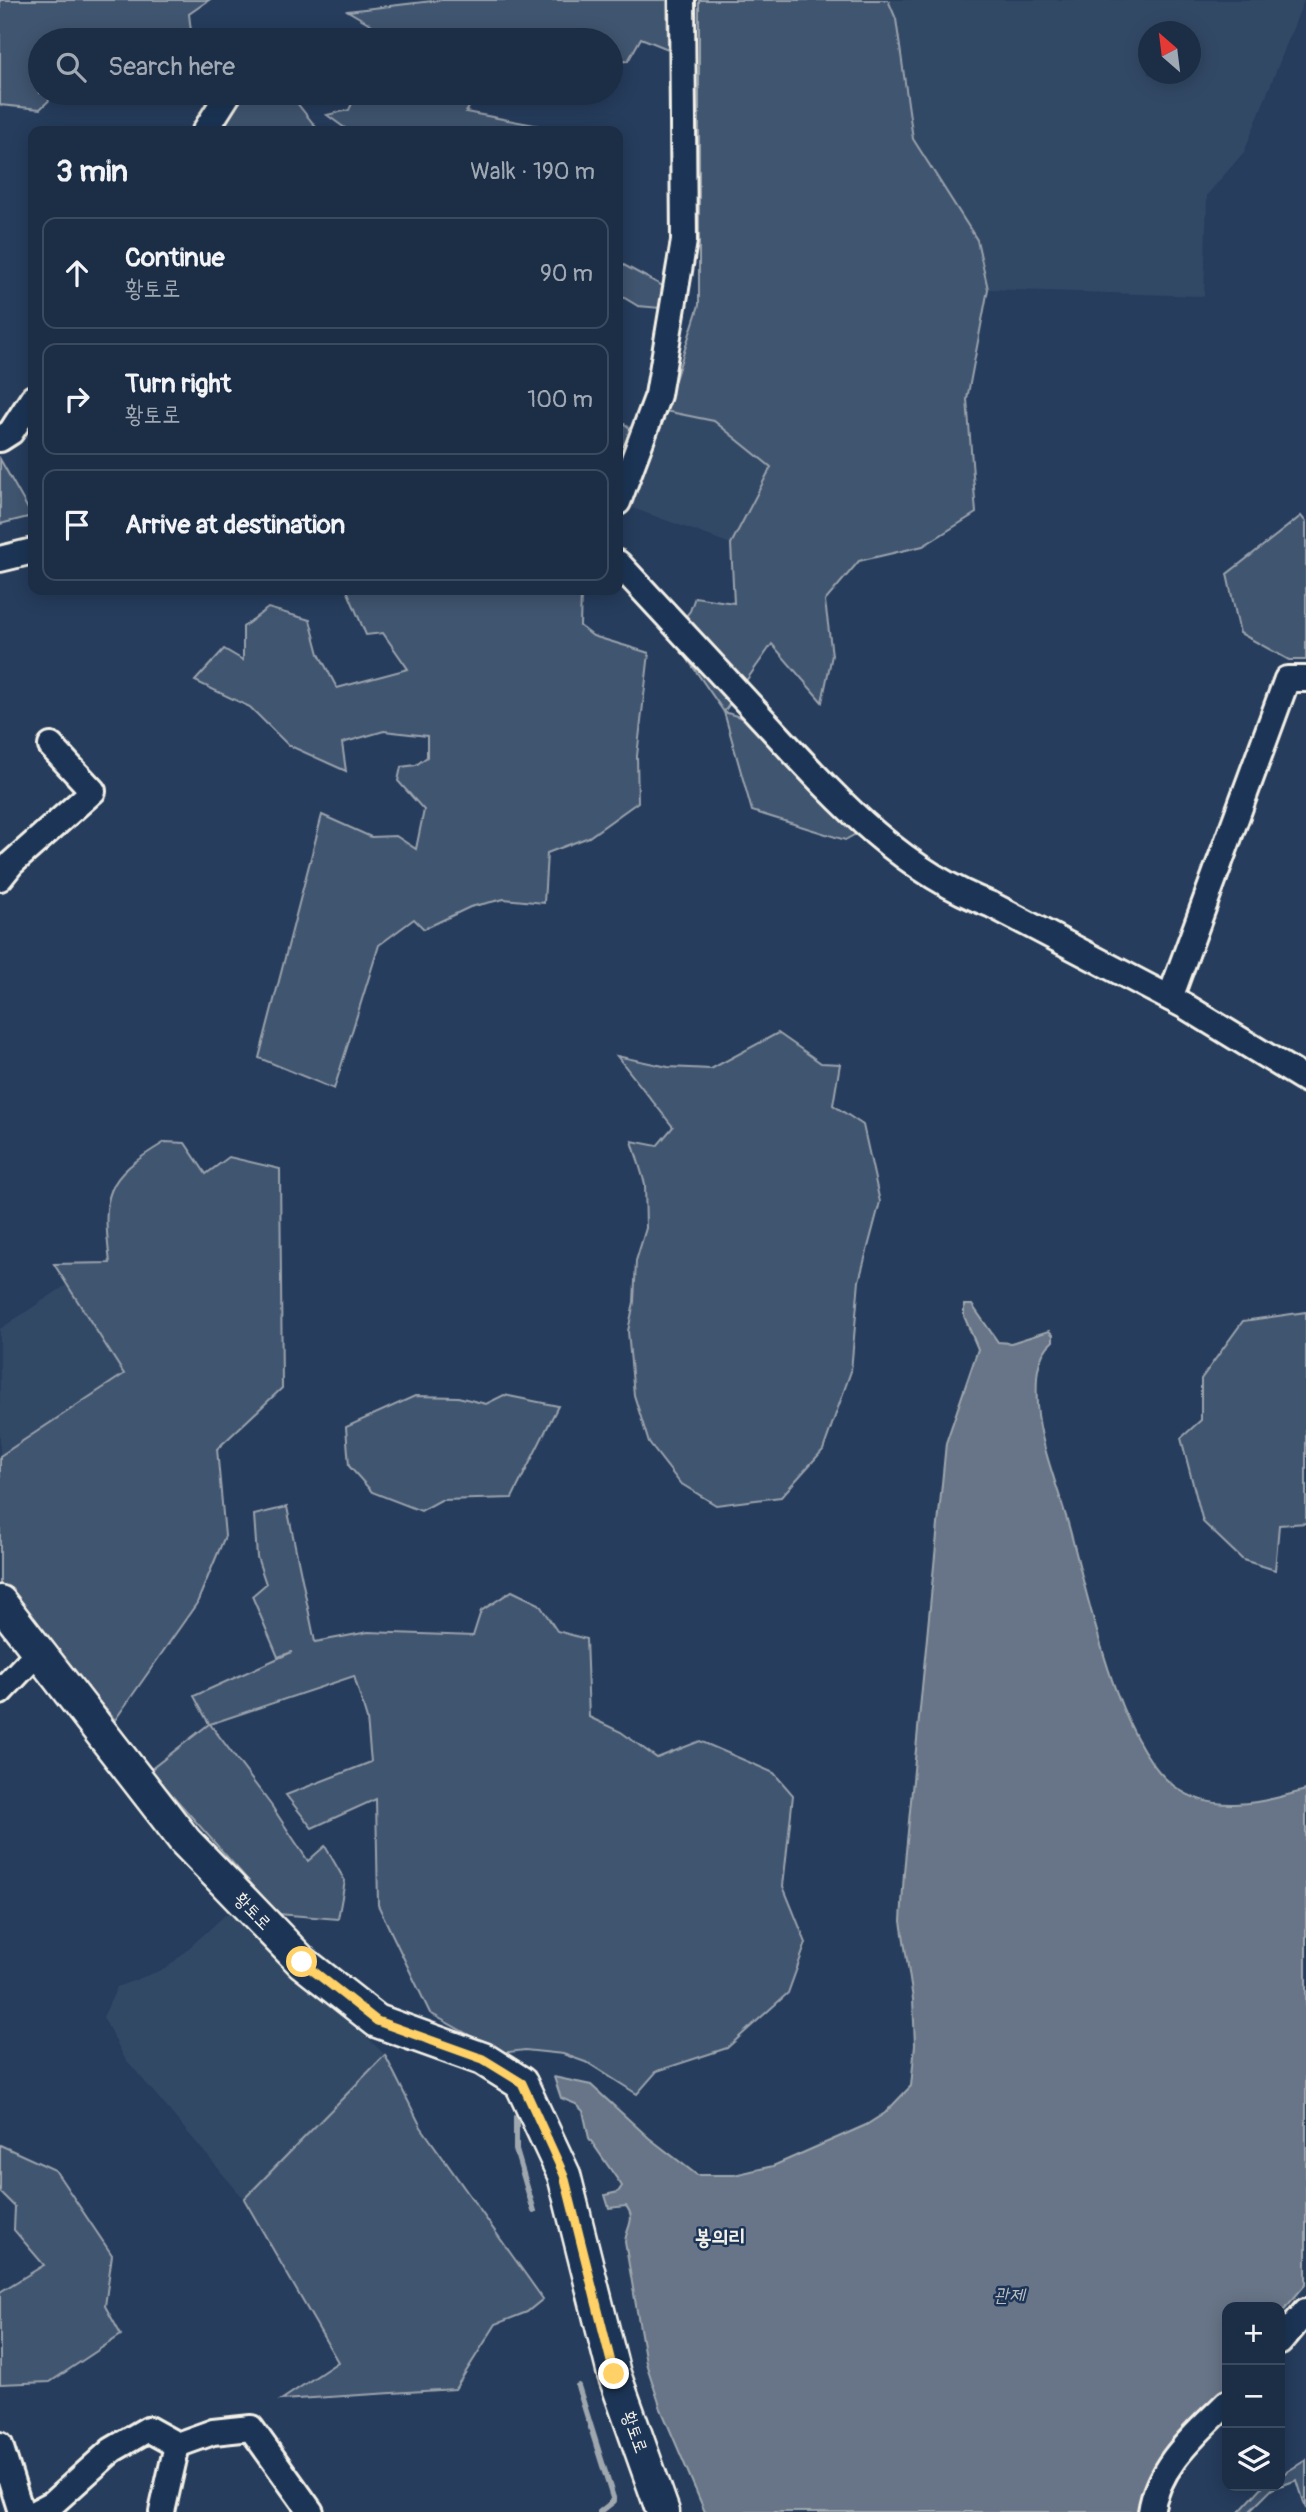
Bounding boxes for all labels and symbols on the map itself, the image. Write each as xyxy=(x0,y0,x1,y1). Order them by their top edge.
north arrow xyxy=(1138,21,1201,84)
street label: 황토로 xyxy=(229,1888,276,1935)
route start xyxy=(286,1946,317,1977)
district label: 봉의리 xyxy=(695,2224,745,2251)
water label: 관제 xyxy=(994,2283,1027,2307)
route end xyxy=(598,2358,629,2389)
street label: 황토로 xyxy=(616,2408,653,2457)

